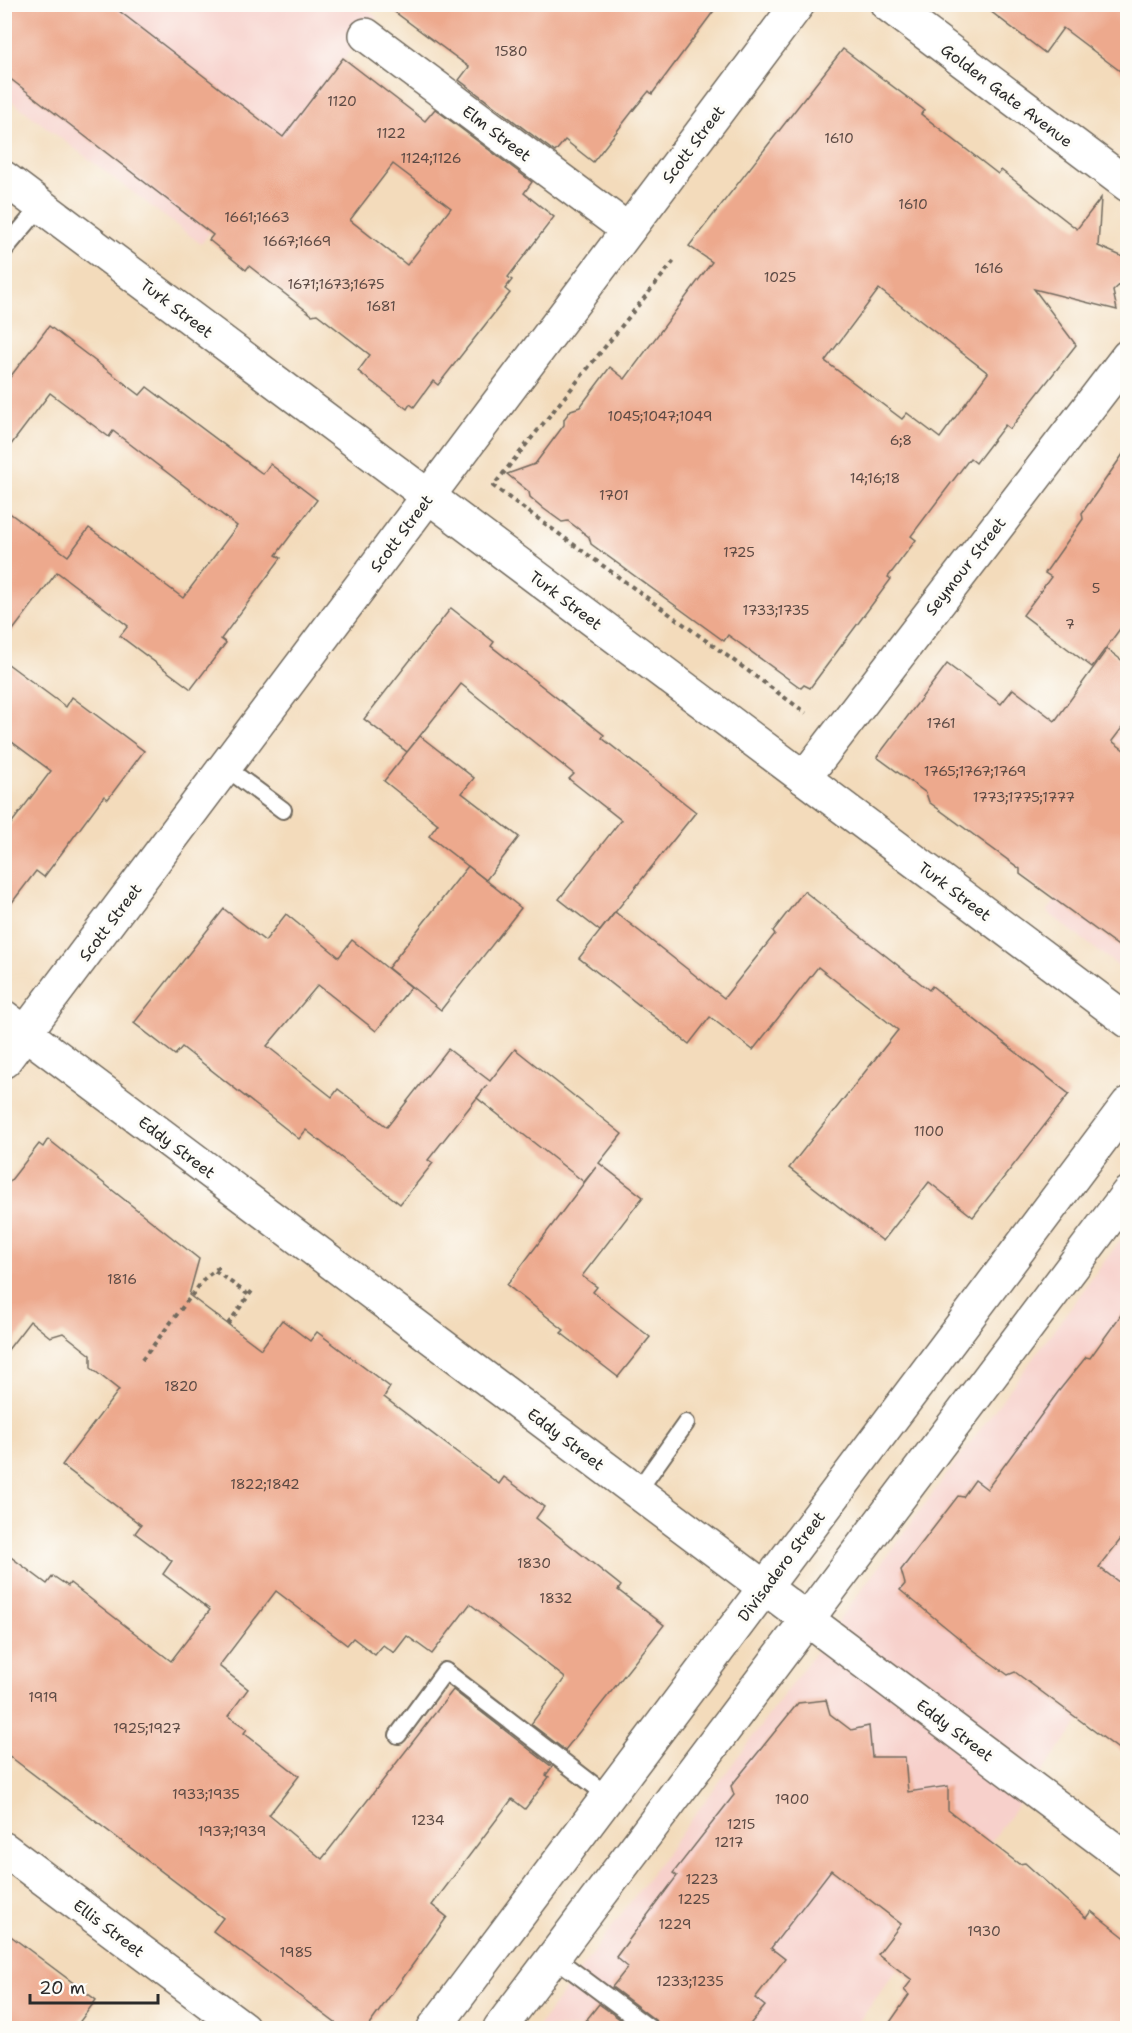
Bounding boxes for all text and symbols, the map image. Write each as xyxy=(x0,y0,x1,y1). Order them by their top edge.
street label: Golden Gate Avenue xyxy=(937,39,1077,152)
house number: 1580 xyxy=(494,42,528,60)
house number: 1120 xyxy=(327,92,357,110)
street label: Elm Street xyxy=(458,101,535,166)
street label: Scott Street xyxy=(657,101,730,187)
house number: 1122 xyxy=(376,124,406,142)
house number: 1610 xyxy=(824,129,854,147)
house number: 1124;1126 xyxy=(400,149,462,167)
house number: 1610 xyxy=(898,195,928,213)
house number: 1661;1663 xyxy=(224,208,290,226)
house number: 1667;1669 xyxy=(263,232,331,250)
house number: 1616 xyxy=(974,259,1004,277)
house number: 1025 xyxy=(764,268,796,286)
street label: Turk Street xyxy=(136,274,217,343)
house number: 1671;1673;1675 xyxy=(287,275,385,293)
house number: 1681 xyxy=(366,297,396,315)
house number: 1045;1047;1049 xyxy=(607,407,713,425)
house number: 6;8 xyxy=(890,431,912,449)
house number: 14;16;18 xyxy=(850,469,900,487)
house number: 1701 xyxy=(599,486,629,504)
street label: Scott Street xyxy=(365,490,438,576)
street label: Seymour Street xyxy=(920,513,1010,620)
house number: 1725 xyxy=(723,543,755,561)
street label: Turk Street xyxy=(525,566,606,635)
house number: 5 xyxy=(1092,579,1100,597)
house number: 1733;1735 xyxy=(743,601,809,619)
house number: 7 xyxy=(1065,615,1075,633)
house number: 1761 xyxy=(927,714,955,732)
house number: 1765;1767;1769 xyxy=(924,762,1026,780)
house number: 1773;1775;1777 xyxy=(973,788,1075,806)
street label: Turk Street xyxy=(914,857,995,926)
street label: Scott Street xyxy=(74,879,147,965)
street label: Eddy Street xyxy=(134,1112,219,1183)
house number: 1100 xyxy=(914,1122,944,1140)
house number: 1816 xyxy=(107,1270,137,1288)
house number: 1820 xyxy=(164,1377,198,1395)
street label: Eddy Street xyxy=(523,1404,608,1475)
house number: 1822;1842 xyxy=(230,1475,300,1493)
street label: Divisadero Street xyxy=(733,1507,830,1626)
house number: 1830 xyxy=(517,1554,551,1572)
house number: 1832 xyxy=(539,1589,573,1607)
house number: 1919 xyxy=(28,1688,58,1706)
street label: Eddy Street xyxy=(912,1695,997,1766)
house number: 1925;1927 xyxy=(113,1719,181,1737)
house number: 1933;1935 xyxy=(172,1785,240,1803)
house number: 1900 xyxy=(775,1790,809,1808)
house number: 1234 xyxy=(411,1811,445,1829)
house number: 1215 xyxy=(727,1815,755,1833)
house number: 1937;1939 xyxy=(198,1822,266,1840)
house number: 1217 xyxy=(714,1833,744,1851)
house number: 1223 xyxy=(685,1870,719,1888)
house number: 1225 xyxy=(678,1890,710,1908)
street label: Ellis Street xyxy=(69,1895,149,1962)
house number: 1229 xyxy=(658,1915,692,1933)
house number: 1930 xyxy=(967,1922,1001,1940)
house number: 1985 xyxy=(280,1943,312,1961)
scale bar xyxy=(30,1967,158,2005)
house number: 1233;1235 xyxy=(656,1972,724,1990)
text: 20 m xyxy=(39,1976,85,2000)

